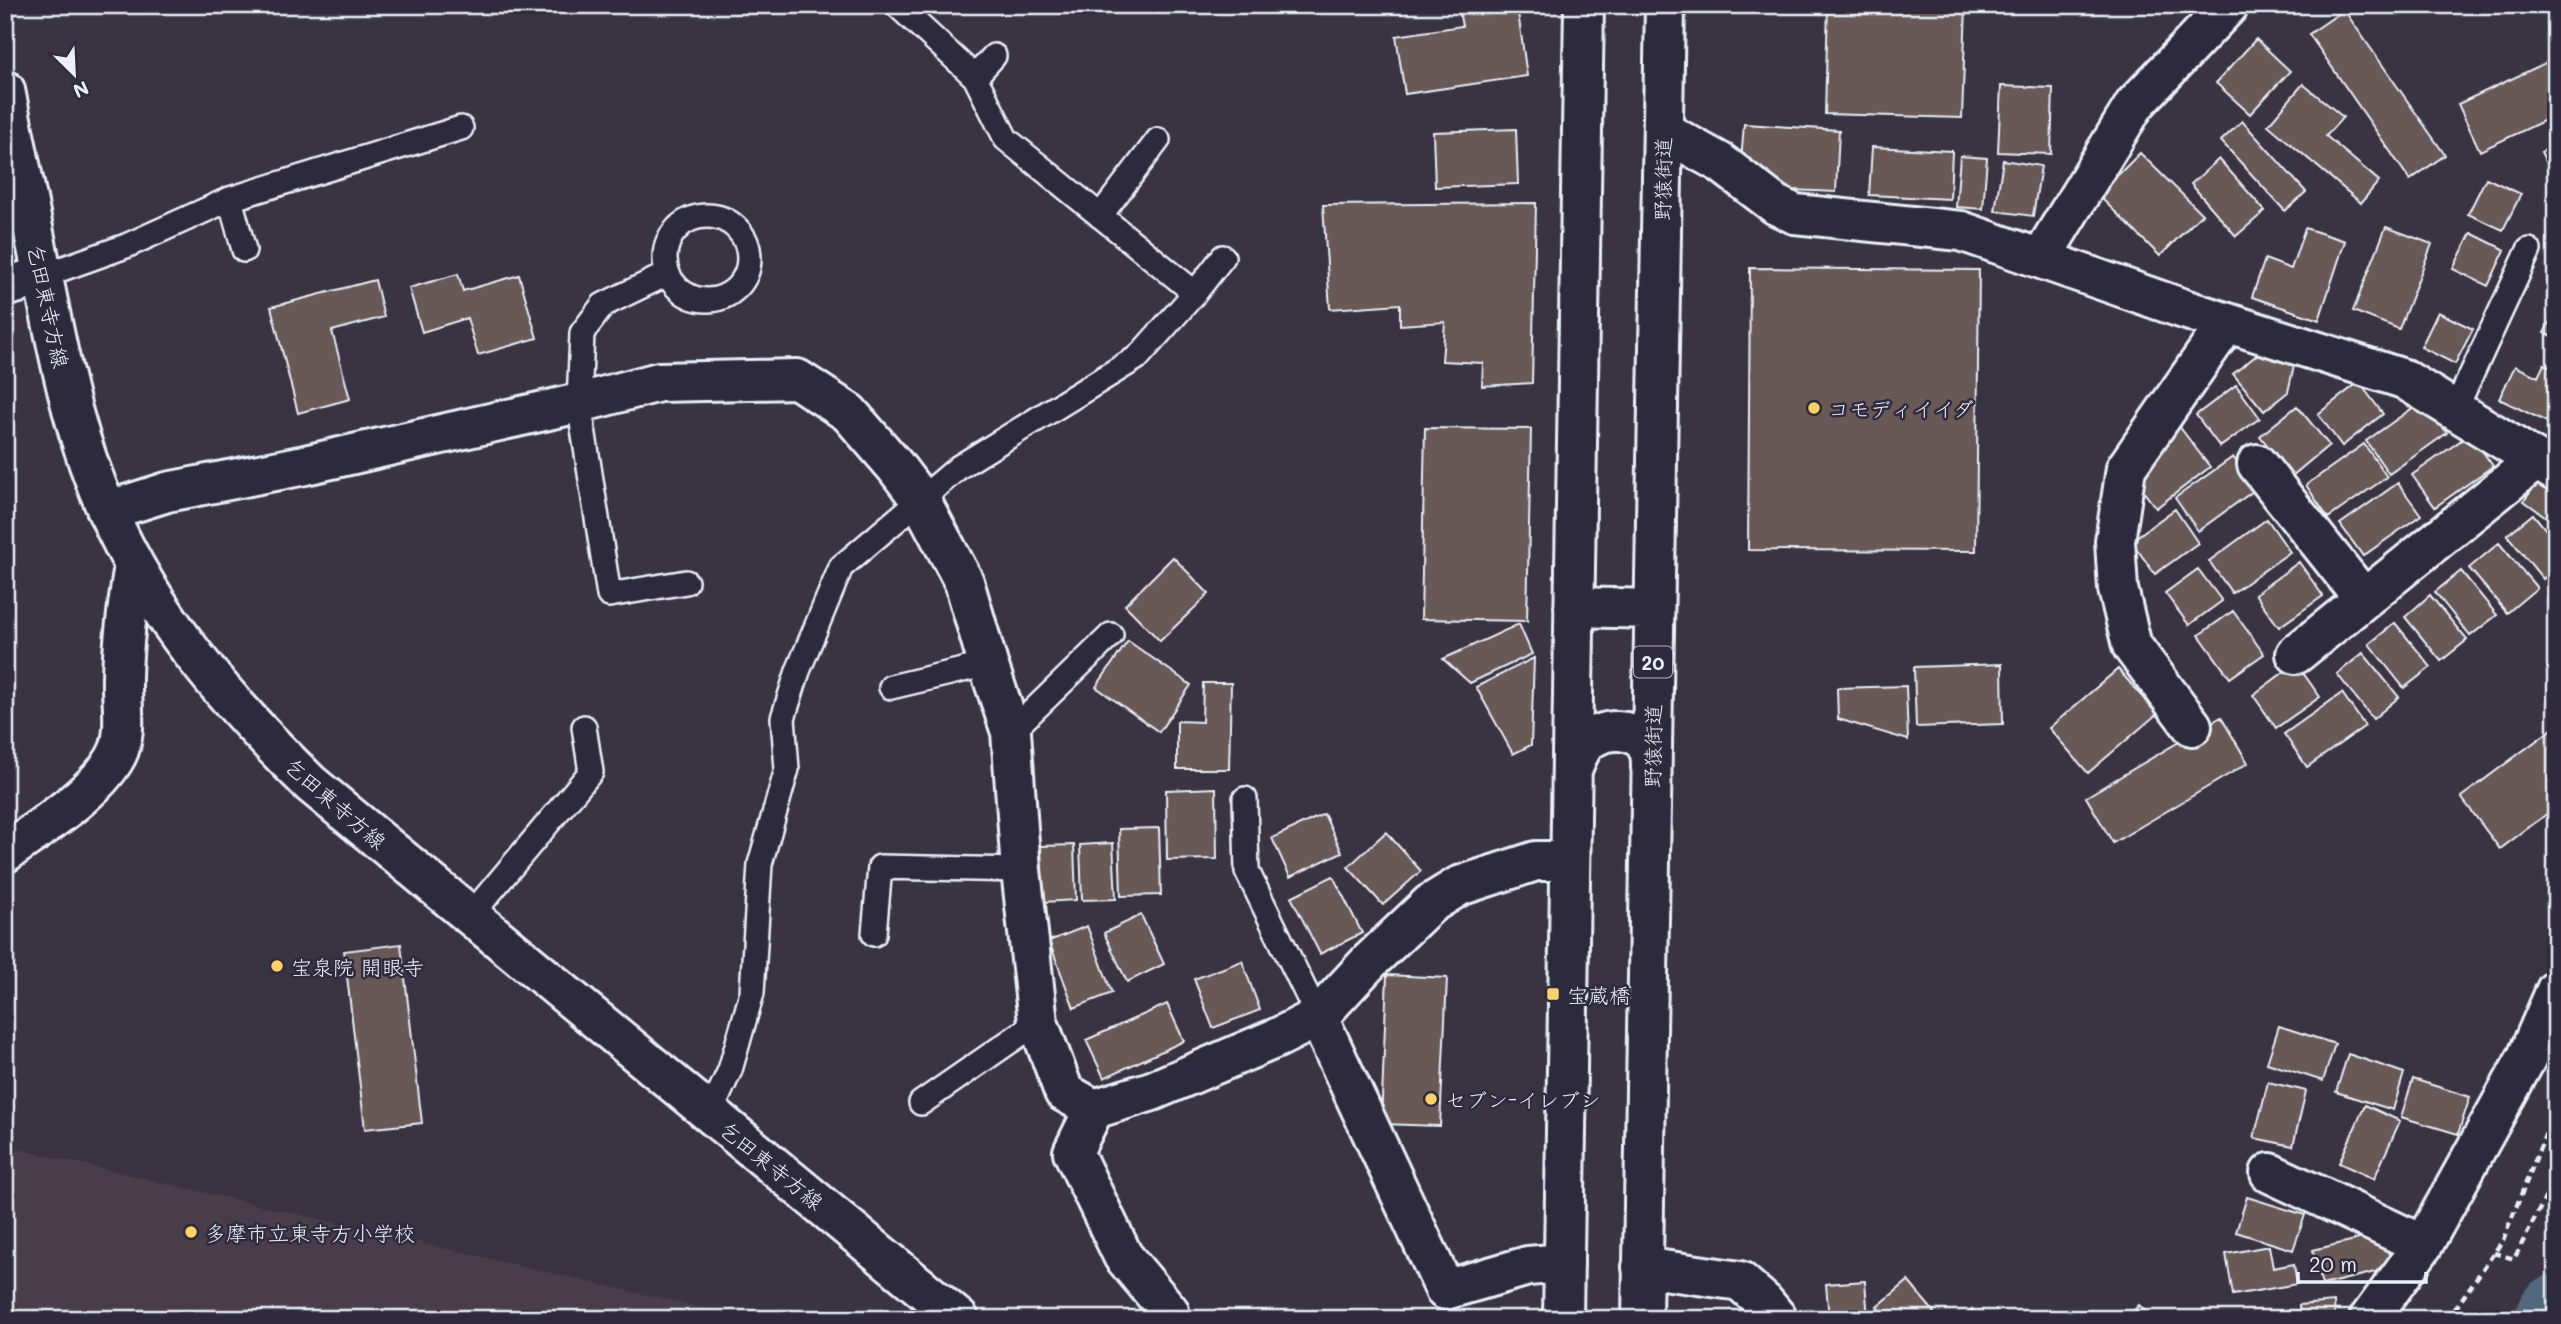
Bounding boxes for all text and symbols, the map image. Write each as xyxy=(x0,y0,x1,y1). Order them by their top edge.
north arrow xyxy=(38,38,108,108)
text: N xyxy=(69,76,93,104)
street label: 野猿街道 xyxy=(1648,137,1676,221)
street label: 乞田東寺方線 xyxy=(23,242,75,370)
place label: コモディイイダ xyxy=(1828,395,1974,422)
marker: コモディイイダ xyxy=(1806,400,1822,416)
road number: 20 xyxy=(1634,646,1672,678)
street label: 野猿街道 xyxy=(1638,704,1666,788)
street label: 乞田東寺方線 xyxy=(280,751,392,855)
place label: 宝泉院 開眼寺 xyxy=(291,953,424,980)
marker: 宝泉院 開眼寺 xyxy=(269,958,285,974)
place label: 宝蔵橋 xyxy=(1567,981,1630,1008)
marker: 宝蔵橋 xyxy=(1545,986,1561,1002)
place label: セブン-イレブン xyxy=(1445,1086,1601,1113)
marker: セブン-イレブン xyxy=(1423,1091,1439,1107)
street label: 乞田東寺方線 xyxy=(715,1115,829,1215)
place label: 多摩市立東寺方小学校 xyxy=(205,1219,415,1246)
marker: 多摩市立東寺方小学校 xyxy=(183,1224,199,1240)
scale bar xyxy=(2298,1240,2426,1284)
text: 20 m xyxy=(2309,1250,2357,1277)

